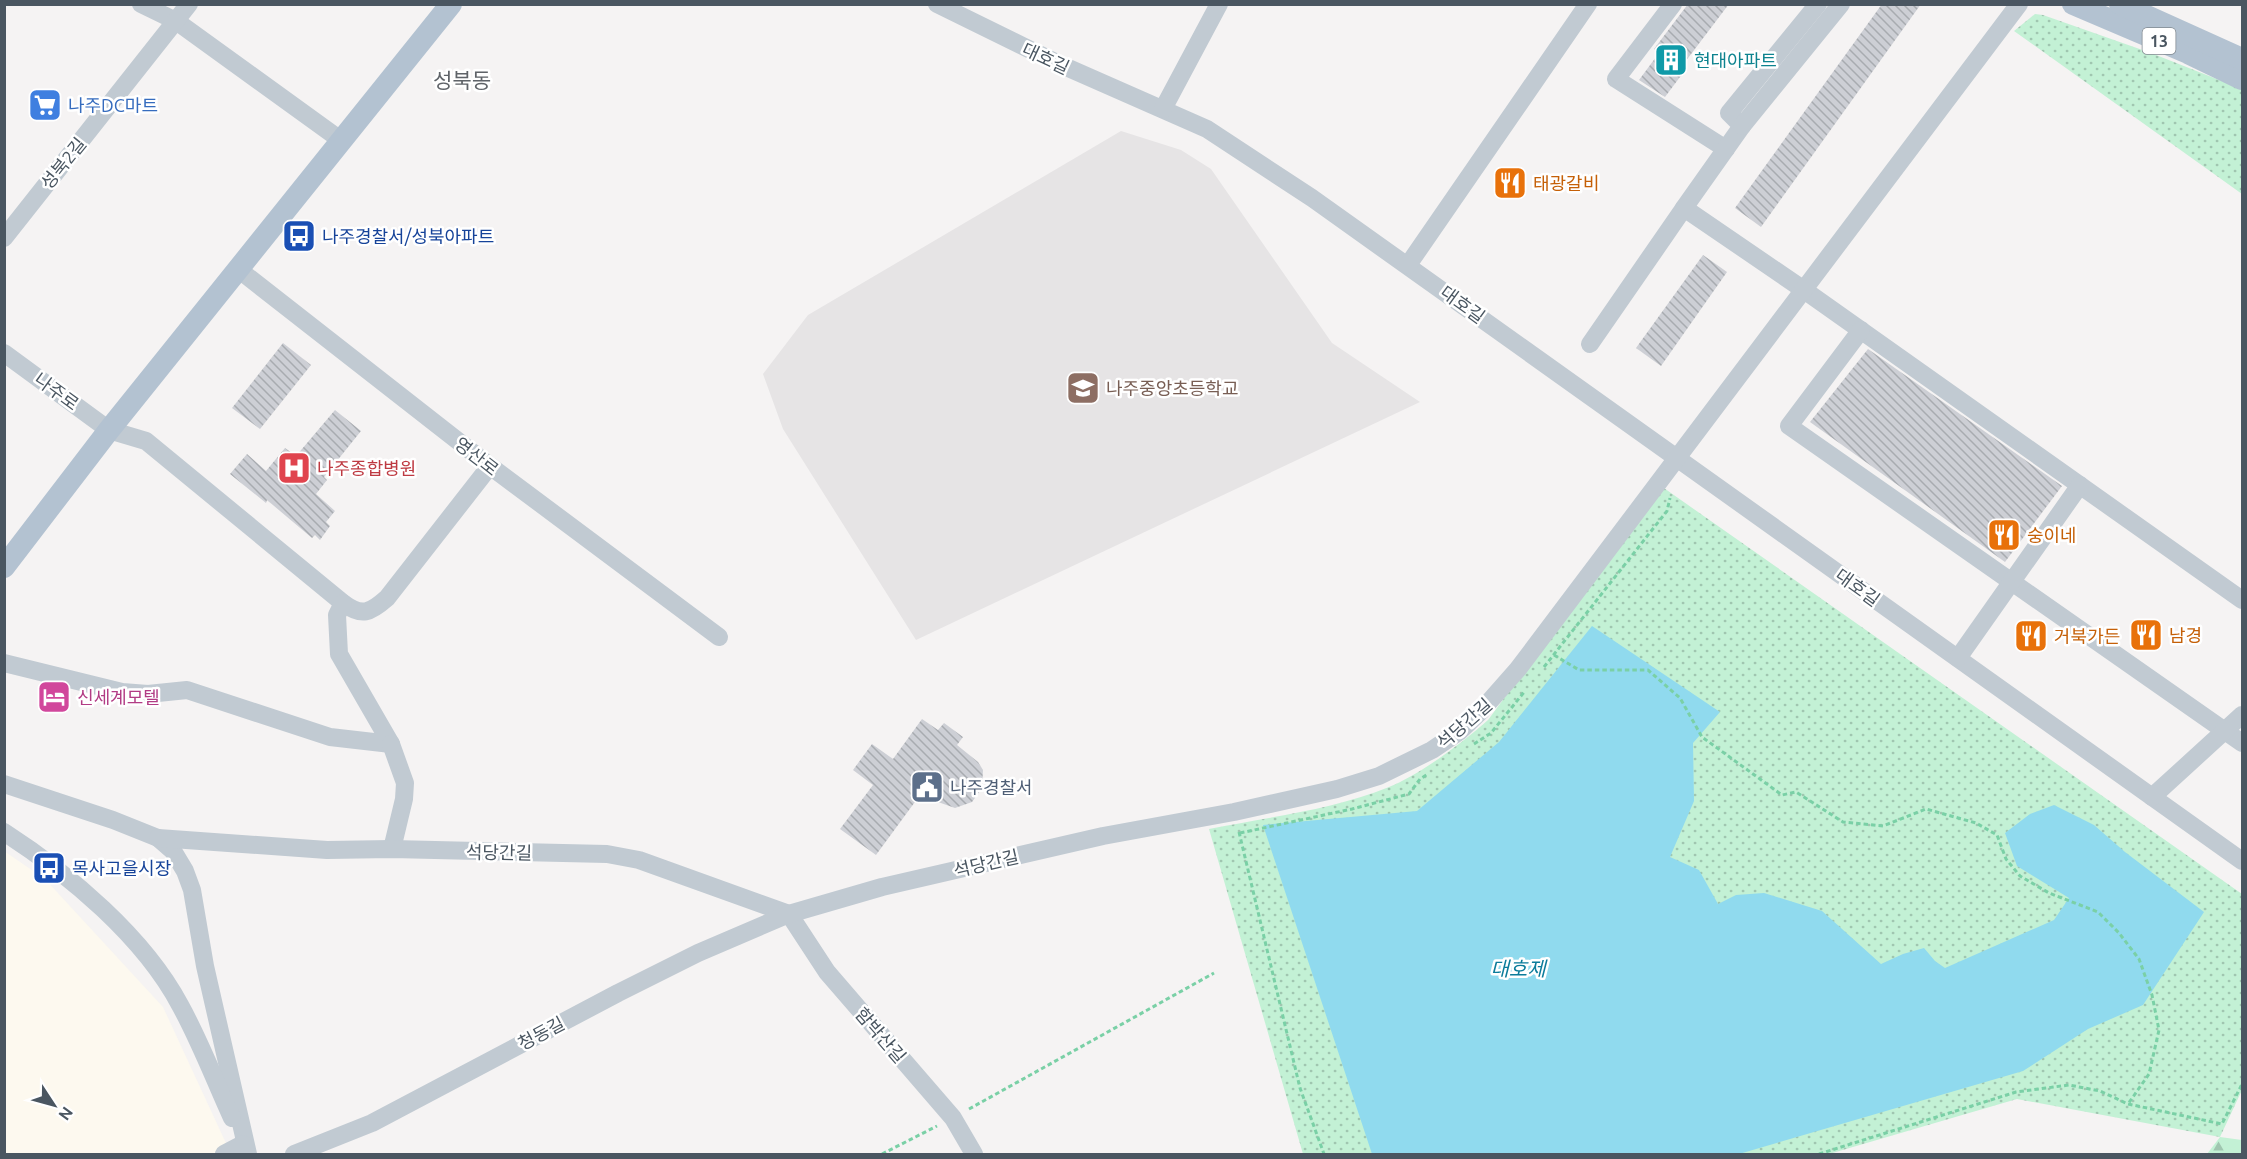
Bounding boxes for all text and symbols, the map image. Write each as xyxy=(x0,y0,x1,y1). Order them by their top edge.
road number: 13 xyxy=(2142,28,2176,54)
street label: 대호길 xyxy=(1019,38,1073,78)
building icon: 현대아파트 xyxy=(1653,42,1689,78)
place label: 현대아파트 xyxy=(1694,50,1777,70)
district label: 성북동 xyxy=(433,68,491,92)
supermarket icon: 나주DC마트 xyxy=(27,87,63,123)
place label: 나주DC마트 xyxy=(68,95,158,115)
street label: 성북2길 xyxy=(36,133,90,193)
restaurant icon: 태광갈비 xyxy=(1492,165,1528,201)
place label: 태광갈비 xyxy=(1533,173,1599,193)
bus stop icon: 나주경찰서/성북아파트 xyxy=(281,218,317,254)
place label: 나주경찰서/성북아파트 xyxy=(322,226,494,246)
street label: 대호길 xyxy=(1437,281,1489,327)
street label: 나주로 xyxy=(31,368,83,414)
school or university icon: 나주중앙초등학교 xyxy=(1065,370,1101,406)
place label: 나주중앙초등학교 xyxy=(1106,378,1238,398)
street label: 영산로 xyxy=(451,433,503,479)
hospital icon: 나주종합병원 xyxy=(276,450,312,486)
place label: 나주종합병원 xyxy=(317,458,416,478)
restaurant icon: 숭이네 xyxy=(1986,517,2022,553)
place label: 숭이네 xyxy=(2027,525,2077,545)
street label: 대호길 xyxy=(1832,564,1884,610)
restaurant icon: 남경 xyxy=(2128,617,2164,653)
restaurant icon: 거북가든 xyxy=(2013,618,2049,654)
place label: 남경 xyxy=(2169,625,2202,645)
place label: 거북가든 xyxy=(2054,626,2120,646)
hotel icon: 신세계모텔 xyxy=(36,679,72,715)
place label: 신세계모텔 xyxy=(77,687,160,707)
street label: 석당간길 xyxy=(1432,694,1496,752)
public building icon: 나주경찰서 xyxy=(909,769,945,805)
place label: 나주경찰서 xyxy=(950,777,1033,797)
street label: 석당간길 xyxy=(466,841,532,863)
street label: 석당간길 xyxy=(951,846,1021,880)
bus stop icon: 목사고을시장 xyxy=(31,850,67,886)
place label: 목사고을시장 xyxy=(72,858,171,878)
water label: 대호제 xyxy=(1490,957,1548,980)
street label: 함박산길 xyxy=(852,1003,910,1067)
street label: 청동길 xyxy=(514,1013,568,1053)
north arrow xyxy=(24,1075,84,1135)
text: N xyxy=(55,1104,77,1124)

